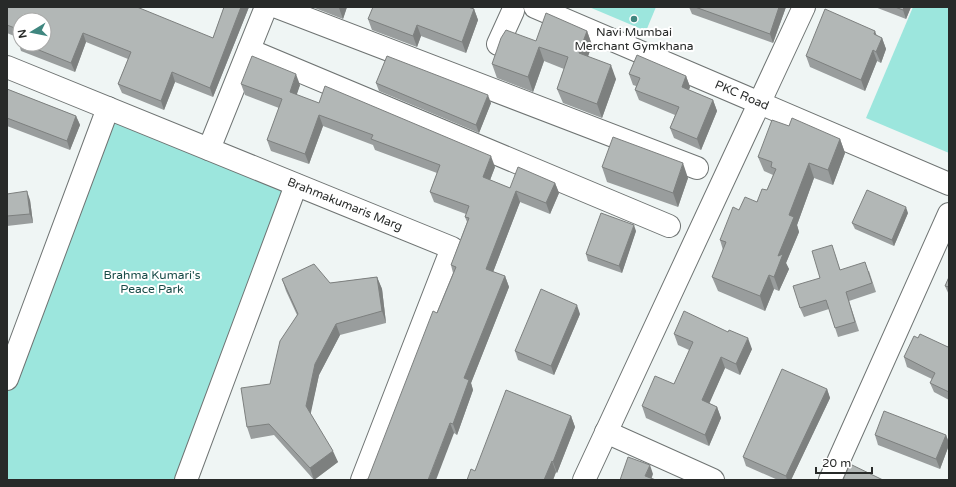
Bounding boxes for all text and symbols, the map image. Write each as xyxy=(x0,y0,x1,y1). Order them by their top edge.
north arrow xyxy=(12,12,52,52)
marker: Navi Mumbai Merchant Gymkhana xyxy=(629,14,639,24)
place label: Navi Mumbai Merchant Gymkhana xyxy=(574,25,694,53)
text: N xyxy=(15,28,30,39)
street label: PKC Road xyxy=(713,77,771,113)
street label: Brahmakumaris Marg xyxy=(285,174,405,234)
park label: Brahma Kumari's Peace Park xyxy=(104,268,201,296)
scale bar xyxy=(816,449,872,475)
text: 20 m xyxy=(822,456,851,470)

